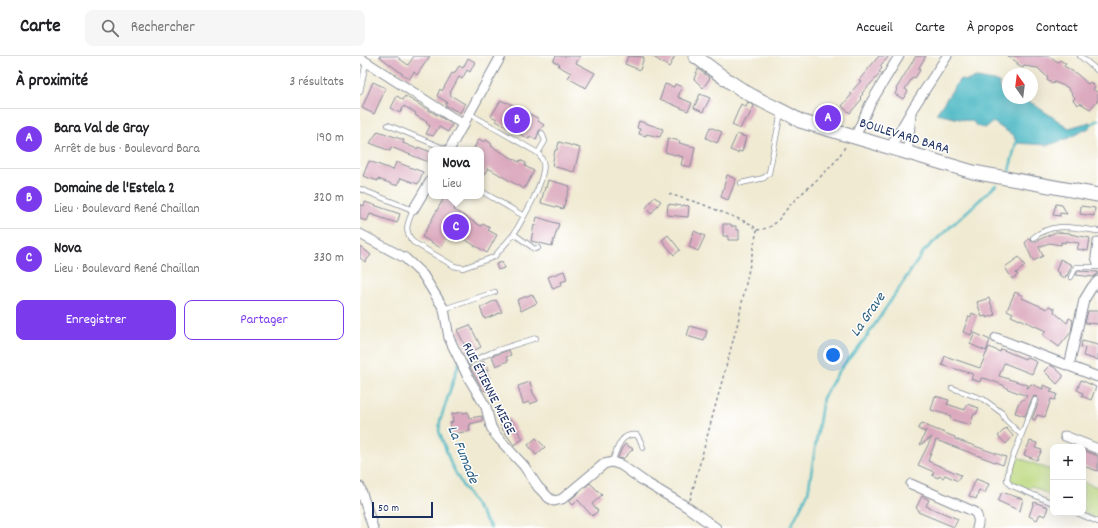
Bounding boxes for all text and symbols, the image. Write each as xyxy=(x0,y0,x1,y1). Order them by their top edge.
search box xyxy=(85,10,365,46)
text: Carte xyxy=(20,14,61,41)
icon: search xyxy=(99,17,121,39)
text: Rechercher xyxy=(131,17,195,39)
text: Accueil xyxy=(856,18,893,38)
text: Carte xyxy=(915,18,945,38)
text: À propos xyxy=(967,18,1014,38)
text: Contact xyxy=(1036,18,1078,38)
north arrow xyxy=(1002,68,1038,104)
text: À proximité xyxy=(16,70,88,94)
text: 3 résultats xyxy=(289,73,344,92)
pin: A xyxy=(815,103,841,133)
pin: B xyxy=(504,105,530,135)
street label: BOULEVARD BARA xyxy=(857,114,953,160)
text: Bara Val de Gray xyxy=(54,118,149,140)
text: A xyxy=(25,129,33,148)
text: 190 m xyxy=(316,129,344,148)
text: Arrêt de bus · Boulevard Bara xyxy=(54,140,200,159)
popup xyxy=(428,147,484,199)
text: Nova xyxy=(442,153,470,175)
text: Lieu xyxy=(442,175,461,194)
text: Domaine de l'Estela 2 xyxy=(54,178,175,200)
text: B xyxy=(26,189,32,208)
text: 320 m xyxy=(314,189,344,208)
text: Lieu · Boulevard René Chaillan xyxy=(54,200,200,219)
pin: C xyxy=(443,212,469,242)
text: Nova xyxy=(54,238,81,260)
text: C xyxy=(26,249,32,268)
text: 330 m xyxy=(313,249,344,268)
text: Lieu · Boulevard René Chaillan xyxy=(54,260,200,279)
water label: La Grave xyxy=(845,287,893,342)
button: Enregistrer xyxy=(16,300,176,340)
button: Partager xyxy=(184,300,344,340)
street label: RUE ÉTIENNE MIEGE xyxy=(456,339,520,439)
your location xyxy=(823,345,843,365)
water label: La Fumade xyxy=(441,422,484,488)
map controls xyxy=(1050,444,1086,516)
button: + xyxy=(1050,444,1086,480)
button: − xyxy=(1050,480,1086,516)
scale bar xyxy=(372,500,433,519)
text: 50 m xyxy=(378,501,399,517)

